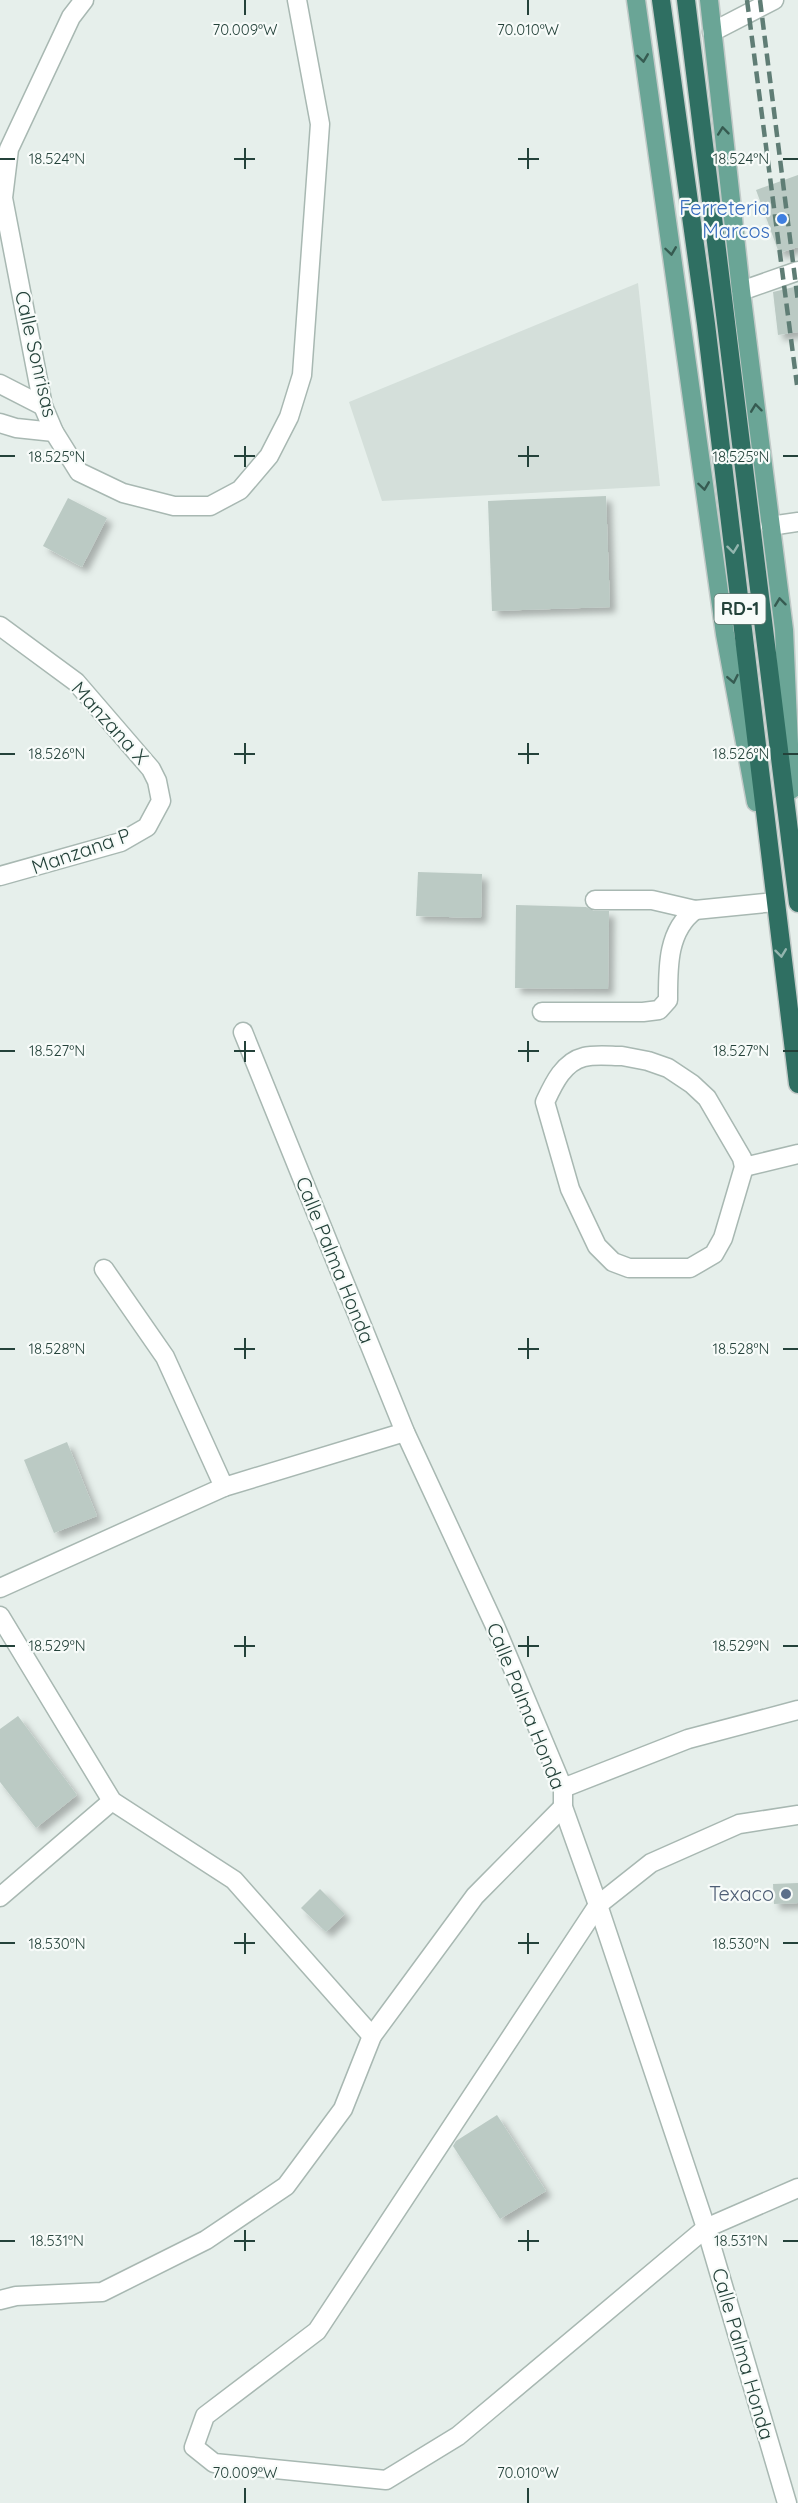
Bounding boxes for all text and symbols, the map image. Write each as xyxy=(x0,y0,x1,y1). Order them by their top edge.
text: 70.009°W xyxy=(212,20,278,39)
text: 70.010°W xyxy=(497,20,560,39)
one-way arrow xyxy=(637,53,649,63)
one-way arrow xyxy=(717,127,730,136)
text: 18.524°N xyxy=(29,149,85,168)
text: 18.524°N xyxy=(713,149,769,168)
place label: Ferreteria Marcos xyxy=(679,195,770,243)
marker: Ferreteria Marcos xyxy=(775,212,789,226)
one-way arrow xyxy=(664,246,676,256)
street label: Calle Sonrisas xyxy=(10,288,63,419)
one-way arrow xyxy=(750,404,762,413)
text: 18.525°N xyxy=(29,447,85,466)
text: 18.525°N xyxy=(713,447,769,466)
one-way arrow xyxy=(697,481,709,490)
one-way arrow xyxy=(726,545,739,554)
road number: RD-1 xyxy=(714,594,766,624)
one-way arrow xyxy=(775,597,787,606)
one-way arrow xyxy=(726,673,739,683)
street label: Manzana X xyxy=(67,676,154,769)
text: 18.526°N xyxy=(29,744,85,763)
text: 18.526°N xyxy=(713,744,769,763)
street label: Manzana P xyxy=(28,822,134,879)
one-way arrow xyxy=(775,948,787,957)
text: 18.527°N xyxy=(29,1041,85,1060)
text: 18.527°N xyxy=(713,1041,769,1060)
street label: Calle Palma Honda xyxy=(291,1173,380,1347)
text: 18.528°N xyxy=(29,1339,85,1358)
text: 18.528°N xyxy=(713,1339,769,1358)
street label: Calle Palma Honda xyxy=(482,1619,571,1793)
text: 18.529°N xyxy=(28,1636,86,1655)
text: 18.529°N xyxy=(712,1636,770,1655)
place label: Texaco xyxy=(709,1881,774,1906)
marker: Texaco xyxy=(779,1887,793,1901)
text: 18.530°N xyxy=(28,1934,86,1953)
text: 18.530°N xyxy=(712,1934,770,1953)
text: 18.531°N xyxy=(30,2231,84,2250)
text: 18.531°N xyxy=(714,2231,768,2250)
street label: Calle Palma Honda xyxy=(707,2265,780,2443)
text: 70.009°W xyxy=(212,2463,278,2482)
text: 70.010°W xyxy=(497,2463,560,2482)

